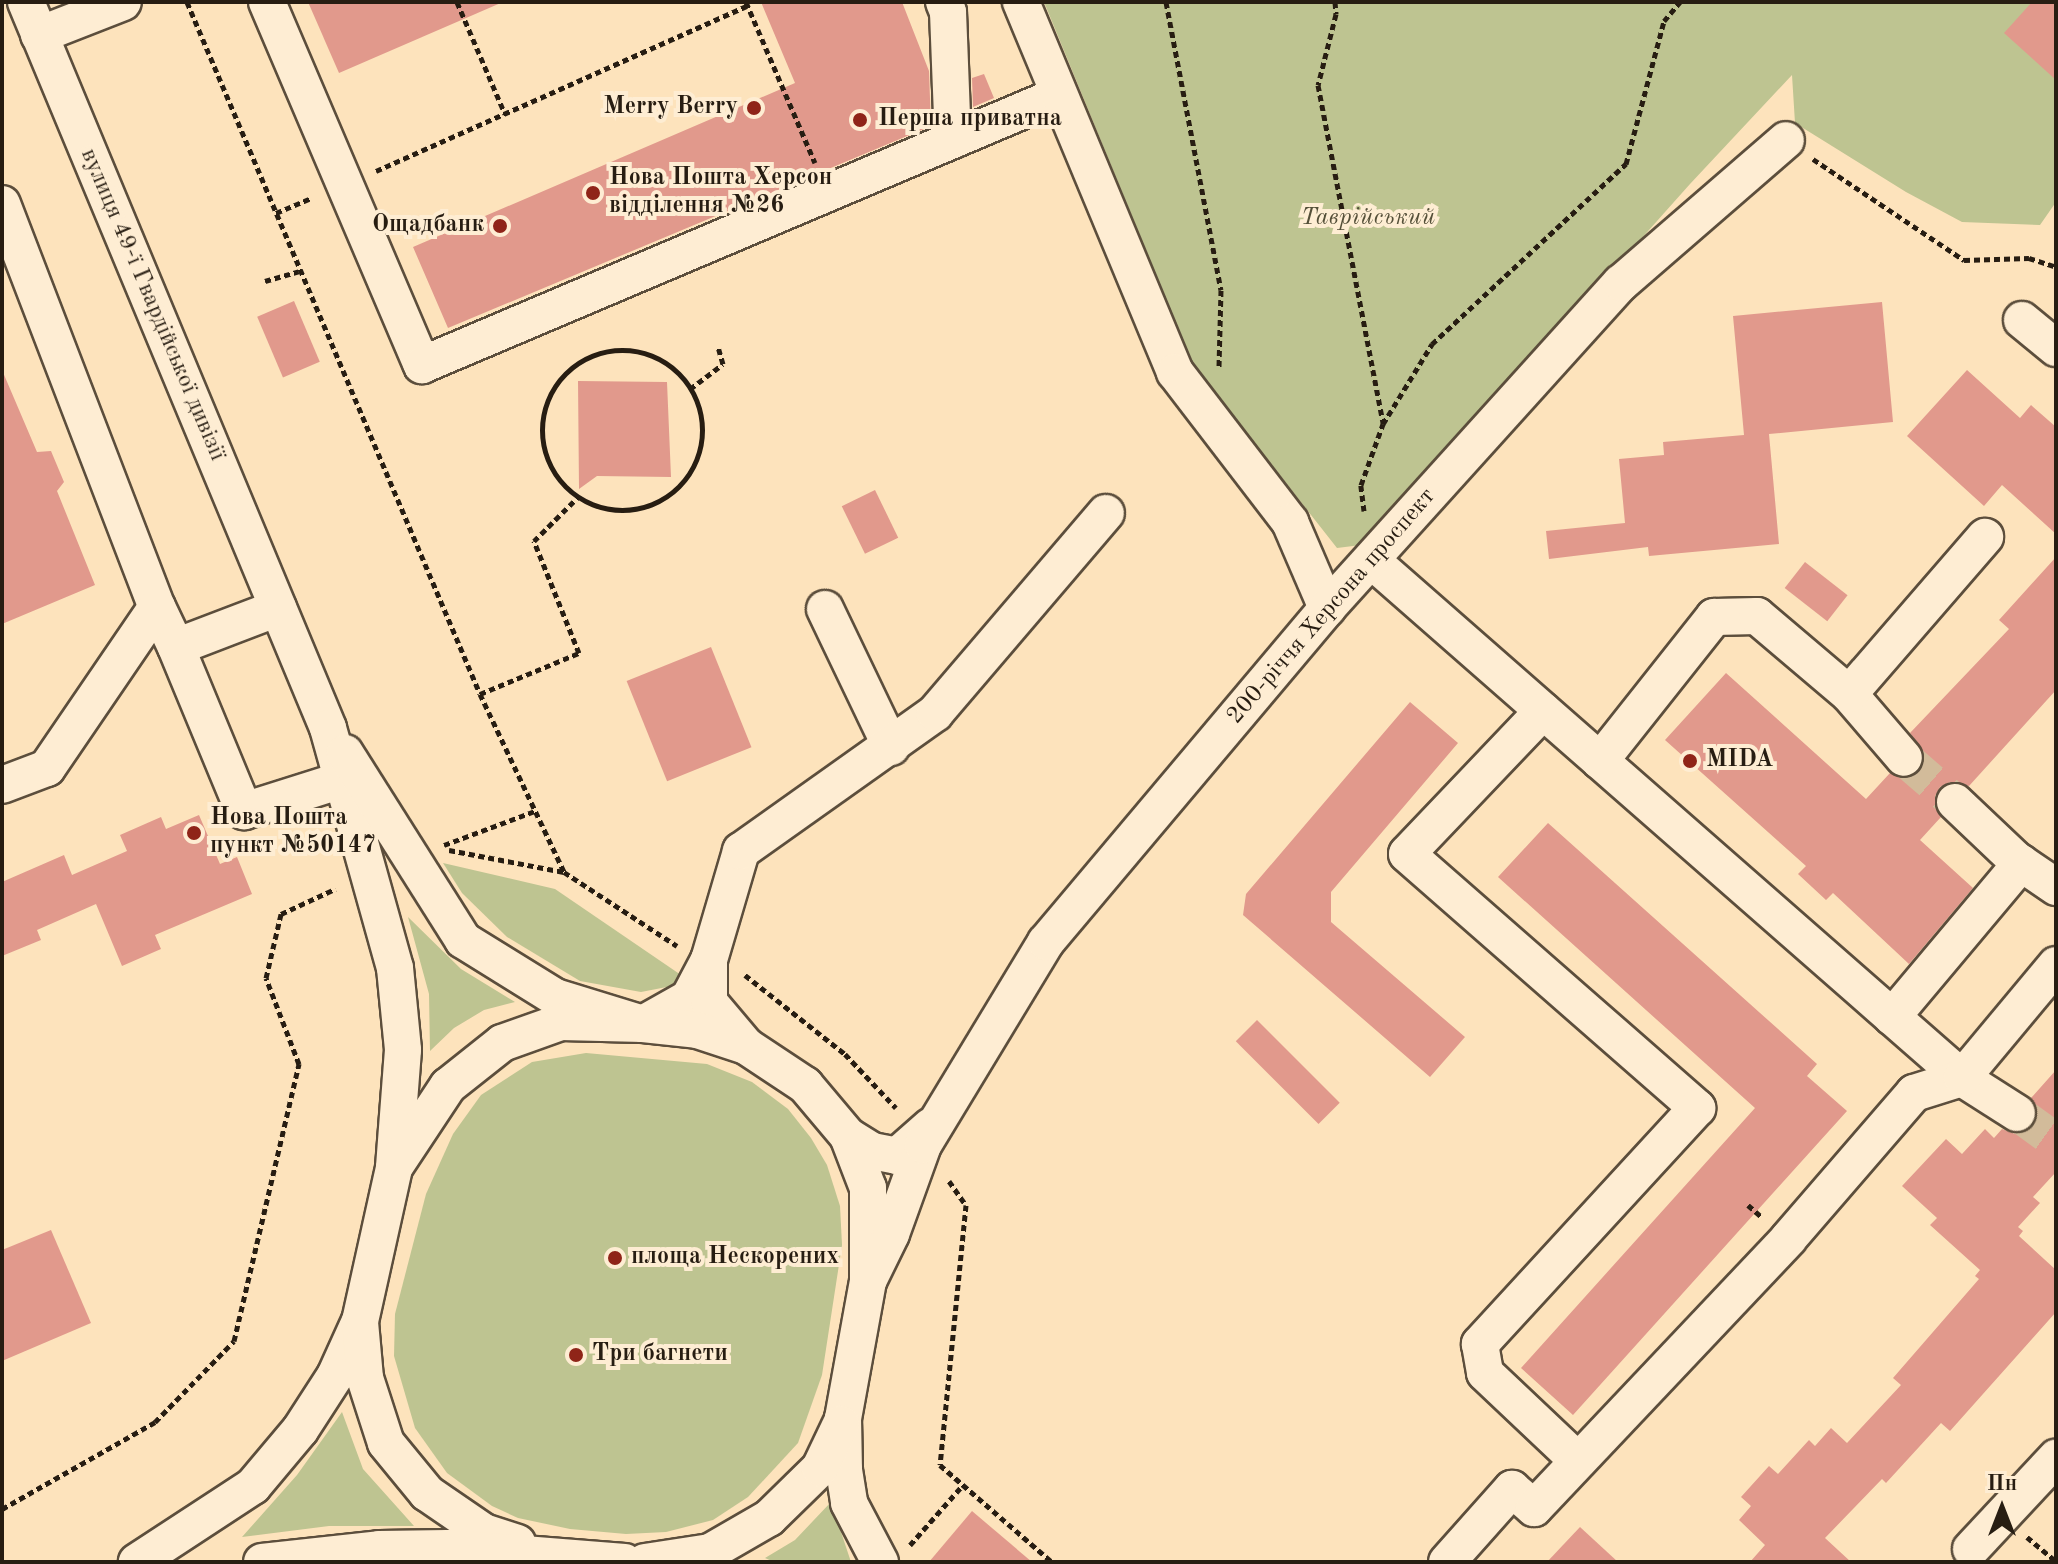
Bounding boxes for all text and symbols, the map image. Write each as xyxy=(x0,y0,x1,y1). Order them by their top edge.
place label: Merry Berry xyxy=(603,94,738,122)
marker: Merry Berry xyxy=(745,99,763,117)
place label: Перша приватна xyxy=(878,106,1062,134)
marker: Перша приватна xyxy=(849,109,871,131)
street label: вулиця 49-ї Гвардійської дивізії xyxy=(73,144,231,466)
place label: Нова Пошта Херсон відділення №26 xyxy=(609,165,832,221)
marker: Нова Пошта Херсон відділення №26 xyxy=(584,184,602,202)
park label: Таврійський xyxy=(1301,205,1435,233)
place label: Ощадбанк xyxy=(372,212,484,240)
marker: Ощадбанк xyxy=(491,217,509,235)
street label: 200-річчя Херсона проспект xyxy=(1222,483,1442,731)
place label: MIDA xyxy=(1706,747,1773,775)
marker: MIDA xyxy=(1681,752,1699,770)
place label: Нова Пошта пункт №50147 xyxy=(210,805,376,861)
marker: Нова Пошта пункт №50147 xyxy=(185,824,203,842)
place label: площа Нескорених xyxy=(631,1244,839,1272)
marker: площа Нескорених xyxy=(606,1249,624,1267)
place label: Три багнети xyxy=(592,1341,728,1369)
marker: Три багнети xyxy=(567,1346,585,1364)
north arrow xyxy=(1962,1468,2042,1548)
text: Пн xyxy=(1987,1473,2017,1495)

